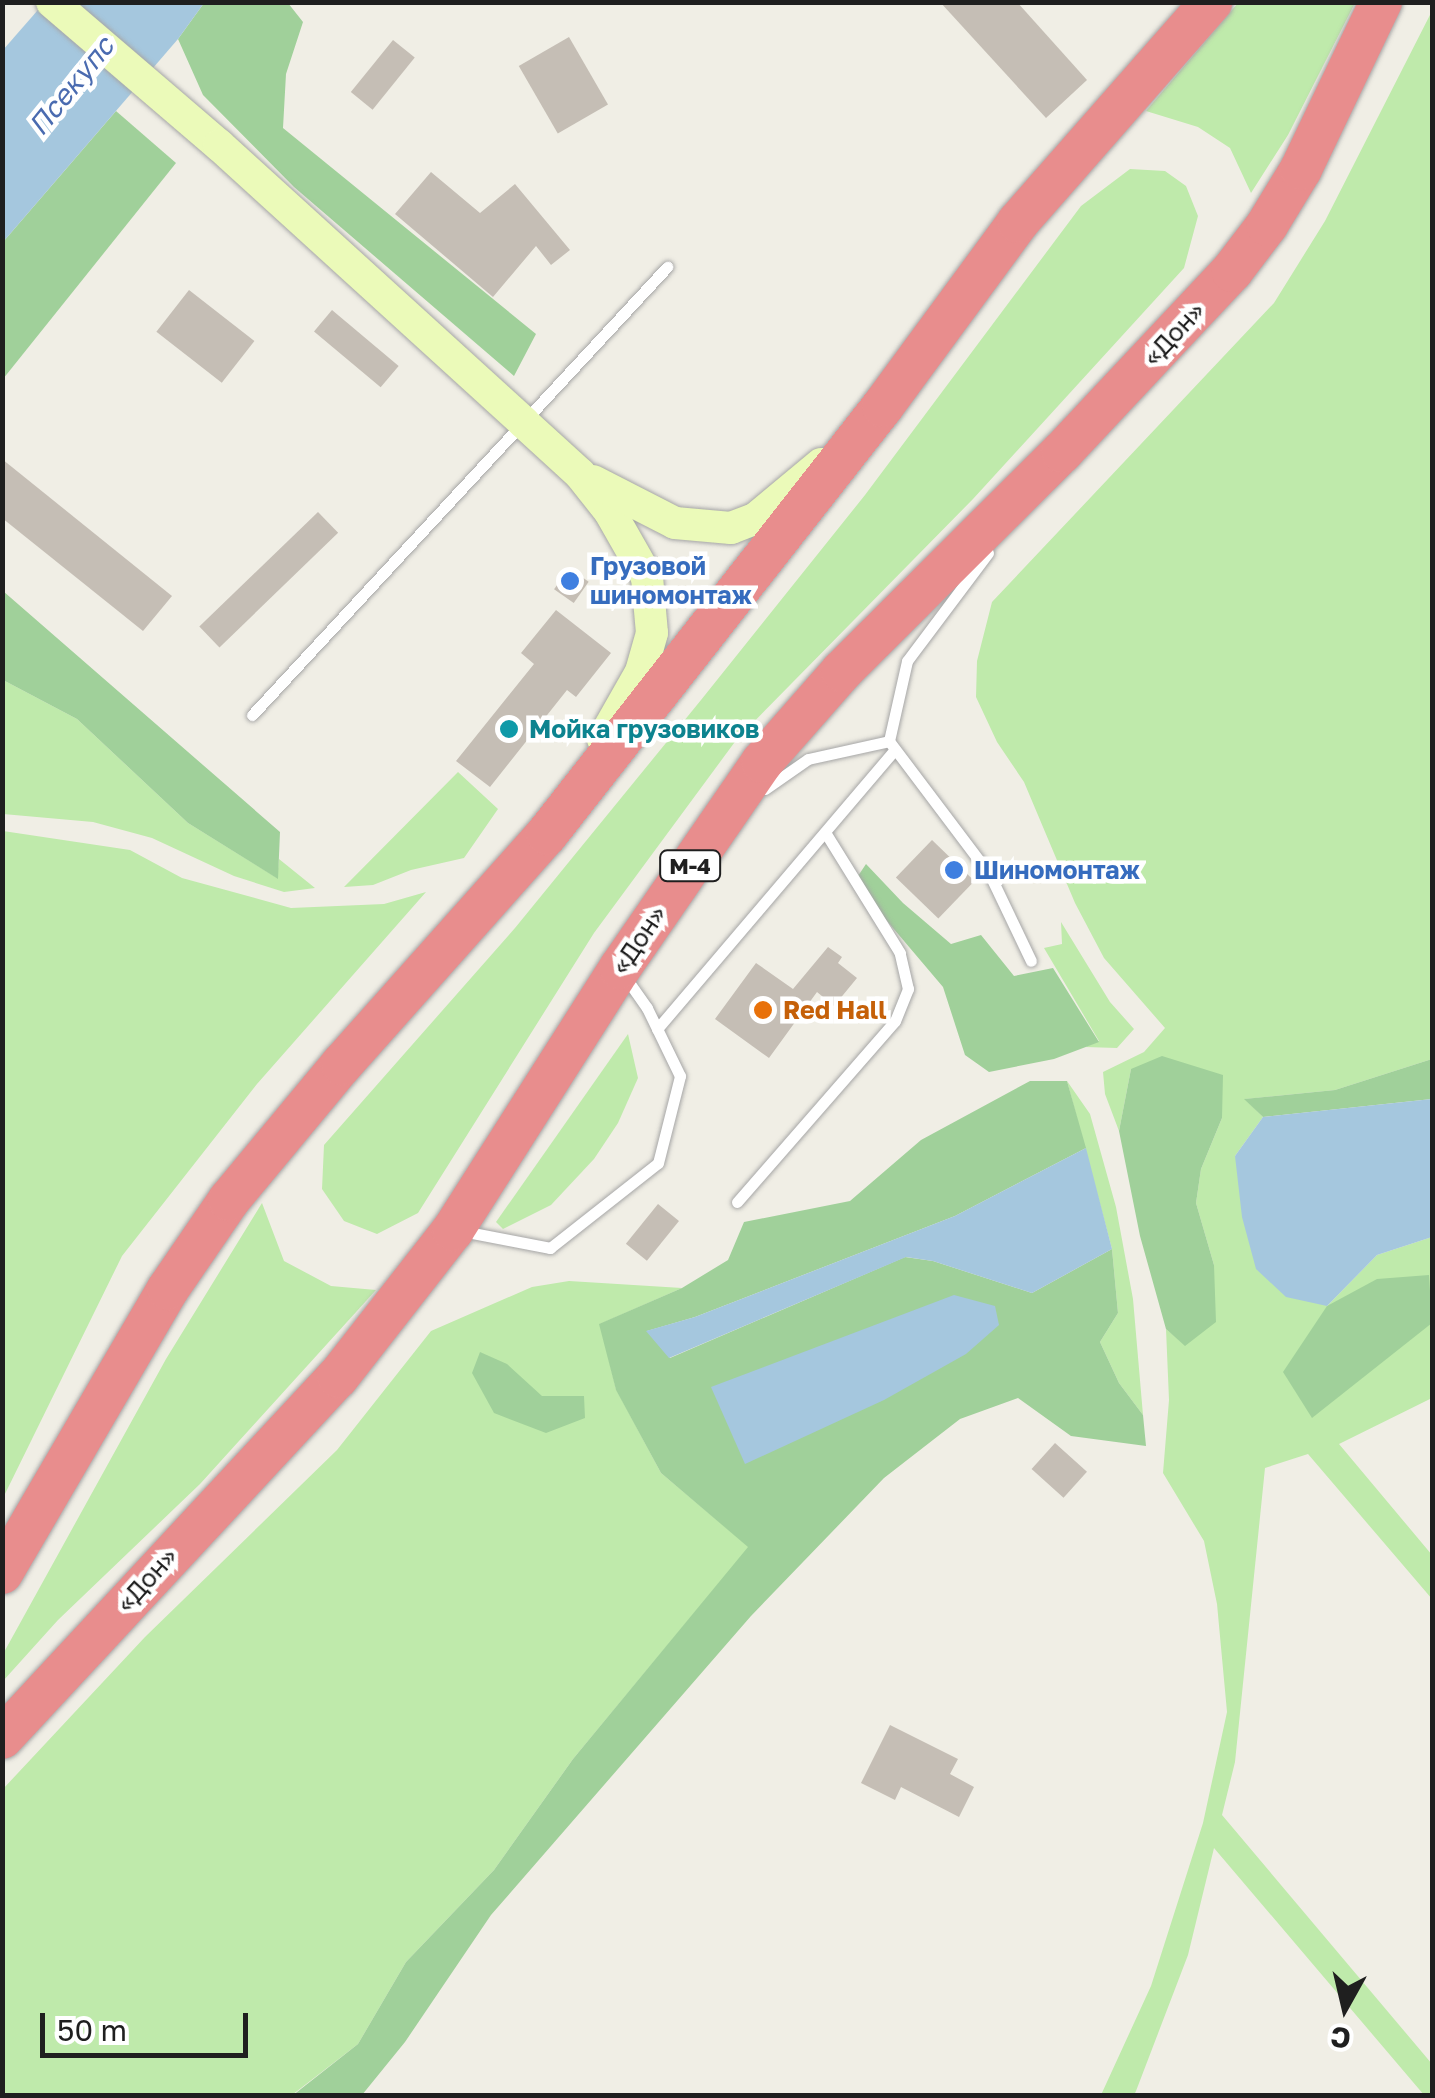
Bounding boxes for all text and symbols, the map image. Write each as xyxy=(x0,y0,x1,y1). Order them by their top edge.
water label: Псекупс xyxy=(21,30,121,142)
street label: «Дон» xyxy=(1137,296,1211,372)
place label: Грузовой шиномонтаж xyxy=(590,552,752,611)
marker: Грузовой шиномонтаж xyxy=(559,570,581,592)
place label: Мойка грузовиков xyxy=(529,714,760,744)
marker: Мойка грузовиков xyxy=(498,718,520,740)
road number: М-4 xyxy=(658,849,722,883)
place label: Шиномонтаж xyxy=(974,855,1140,885)
marker: Шиномонтаж xyxy=(943,859,965,881)
street label: «Дон» xyxy=(605,900,673,980)
place label: Red Hall xyxy=(783,995,887,1025)
marker: Red Hall xyxy=(752,999,774,1021)
street label: «Дон» xyxy=(111,1542,183,1618)
north arrow xyxy=(1295,1958,1395,2058)
scale bar xyxy=(45,1993,252,2055)
text: 50 m xyxy=(57,2012,127,2048)
text: С xyxy=(1329,2020,1353,2056)

